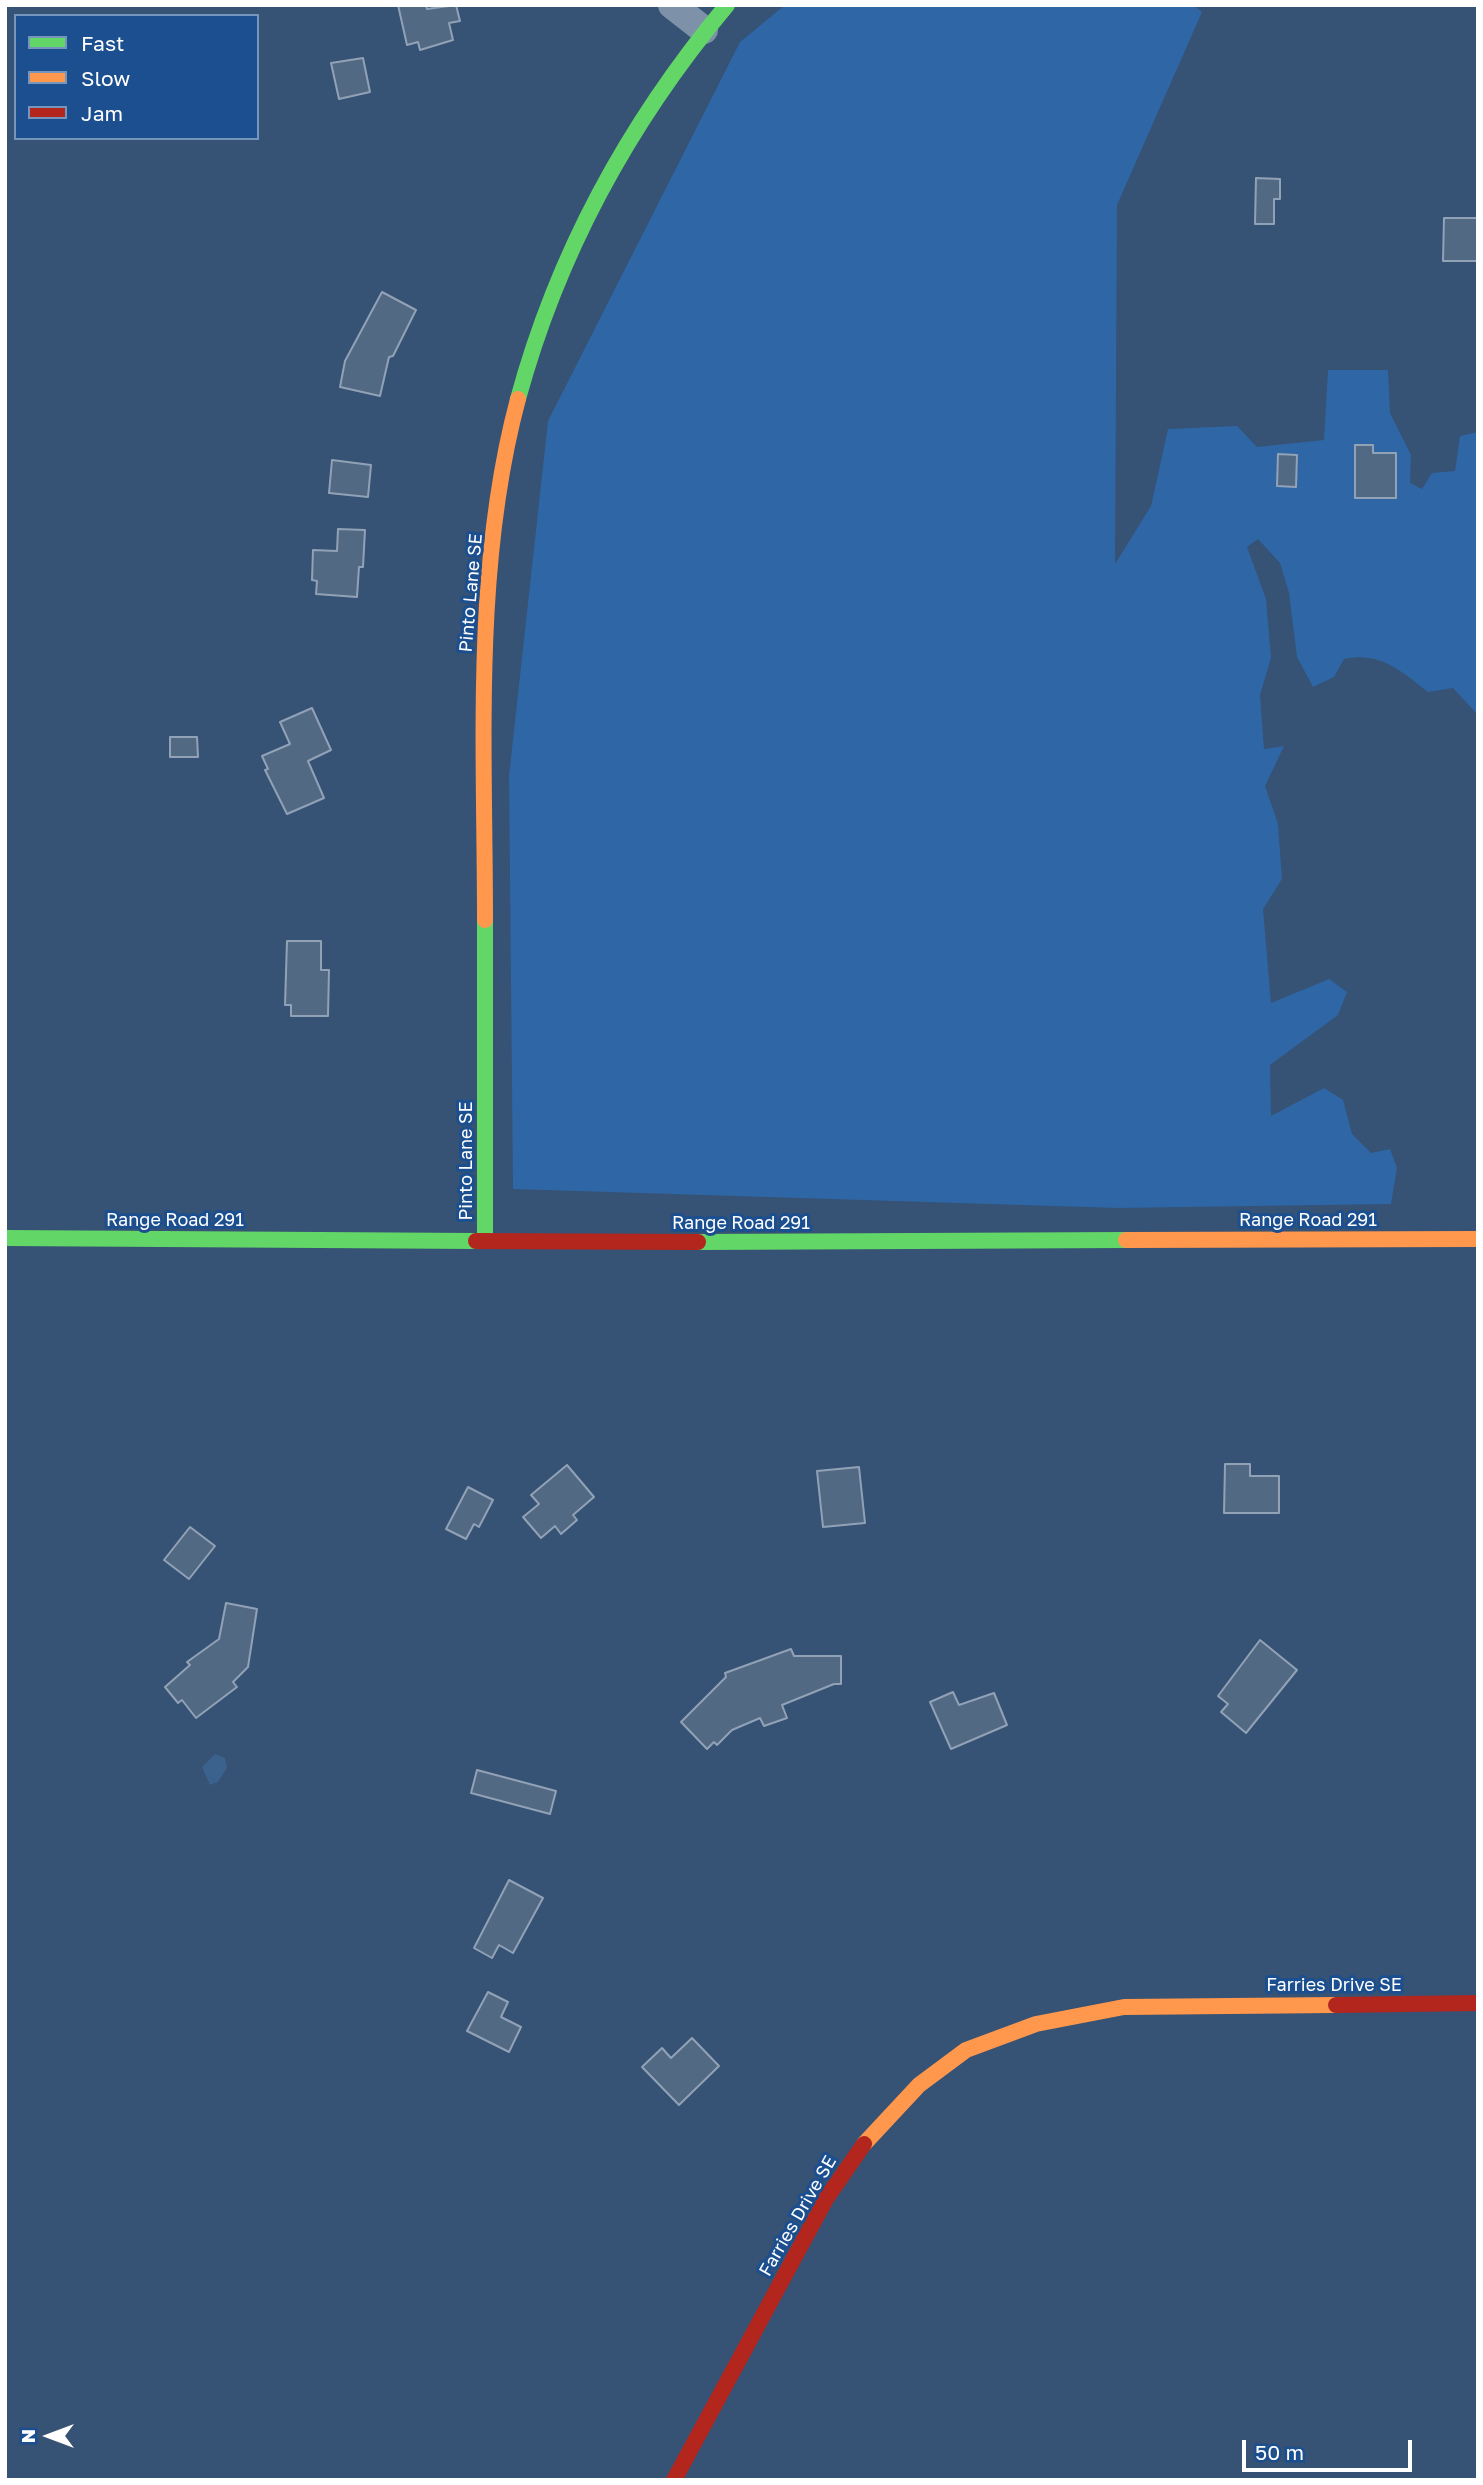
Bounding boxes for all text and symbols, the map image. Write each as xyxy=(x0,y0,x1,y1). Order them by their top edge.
legend xyxy=(14,14,259,140)
text: Fast xyxy=(81,30,124,56)
text: Slow xyxy=(81,65,130,91)
text: Jam xyxy=(81,100,123,126)
street label: Pinto Lane SE xyxy=(455,533,487,653)
street label: Pinto Lane SE xyxy=(455,1101,477,1221)
street label: Range Road 291 xyxy=(106,1209,244,1231)
street label: Range Road 291 xyxy=(1239,1209,1377,1231)
street label: Range Road 291 xyxy=(672,1212,810,1234)
street label: Farries Drive SE xyxy=(1266,1974,1402,1996)
street label: Farries Drive SE xyxy=(755,2152,841,2280)
north arrow xyxy=(14,2401,84,2471)
scale bar xyxy=(1245,2426,1415,2470)
text: N xyxy=(16,2429,39,2443)
text: 50 m xyxy=(1255,2439,1304,2465)

